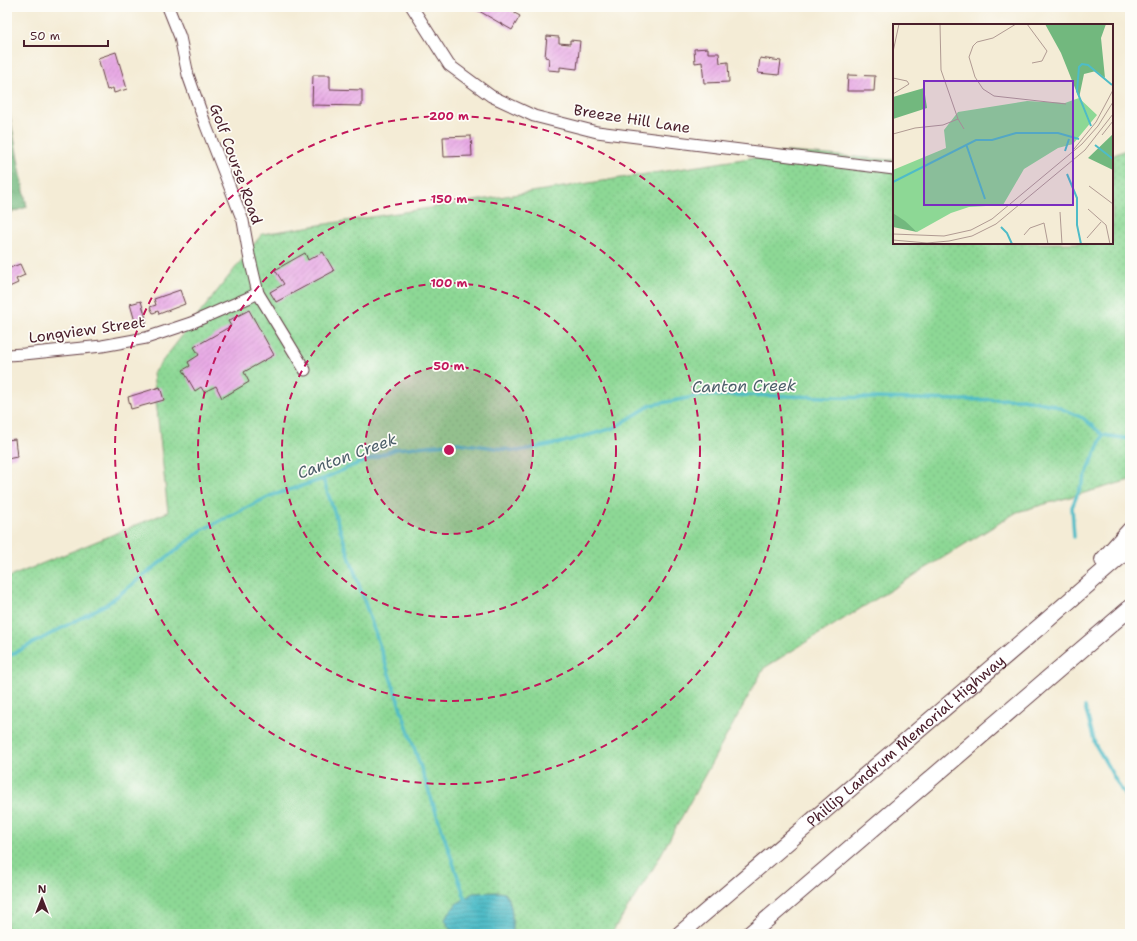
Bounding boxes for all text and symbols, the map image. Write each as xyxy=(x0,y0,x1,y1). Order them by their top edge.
scale bar xyxy=(24,22,108,48)
inset map xyxy=(893,24,1113,244)
text: 50 m xyxy=(30,28,60,44)
street label: Breeze Hill Lane xyxy=(572,100,692,138)
street label: Golf Course Road xyxy=(205,101,267,227)
text: 200 m xyxy=(429,108,469,124)
text: 150 m xyxy=(431,191,467,207)
text: 100 m xyxy=(431,275,468,291)
street label: Longview Street xyxy=(27,312,147,348)
text: 50 m xyxy=(434,358,465,374)
water label: Canton Creek xyxy=(692,375,796,397)
water label: Canton Creek xyxy=(294,428,400,484)
centre of rings xyxy=(442,443,456,457)
street label: Phillip Landrum Memorial Highway xyxy=(802,650,1009,832)
north arrow xyxy=(22,879,62,919)
text: N xyxy=(38,882,47,897)

